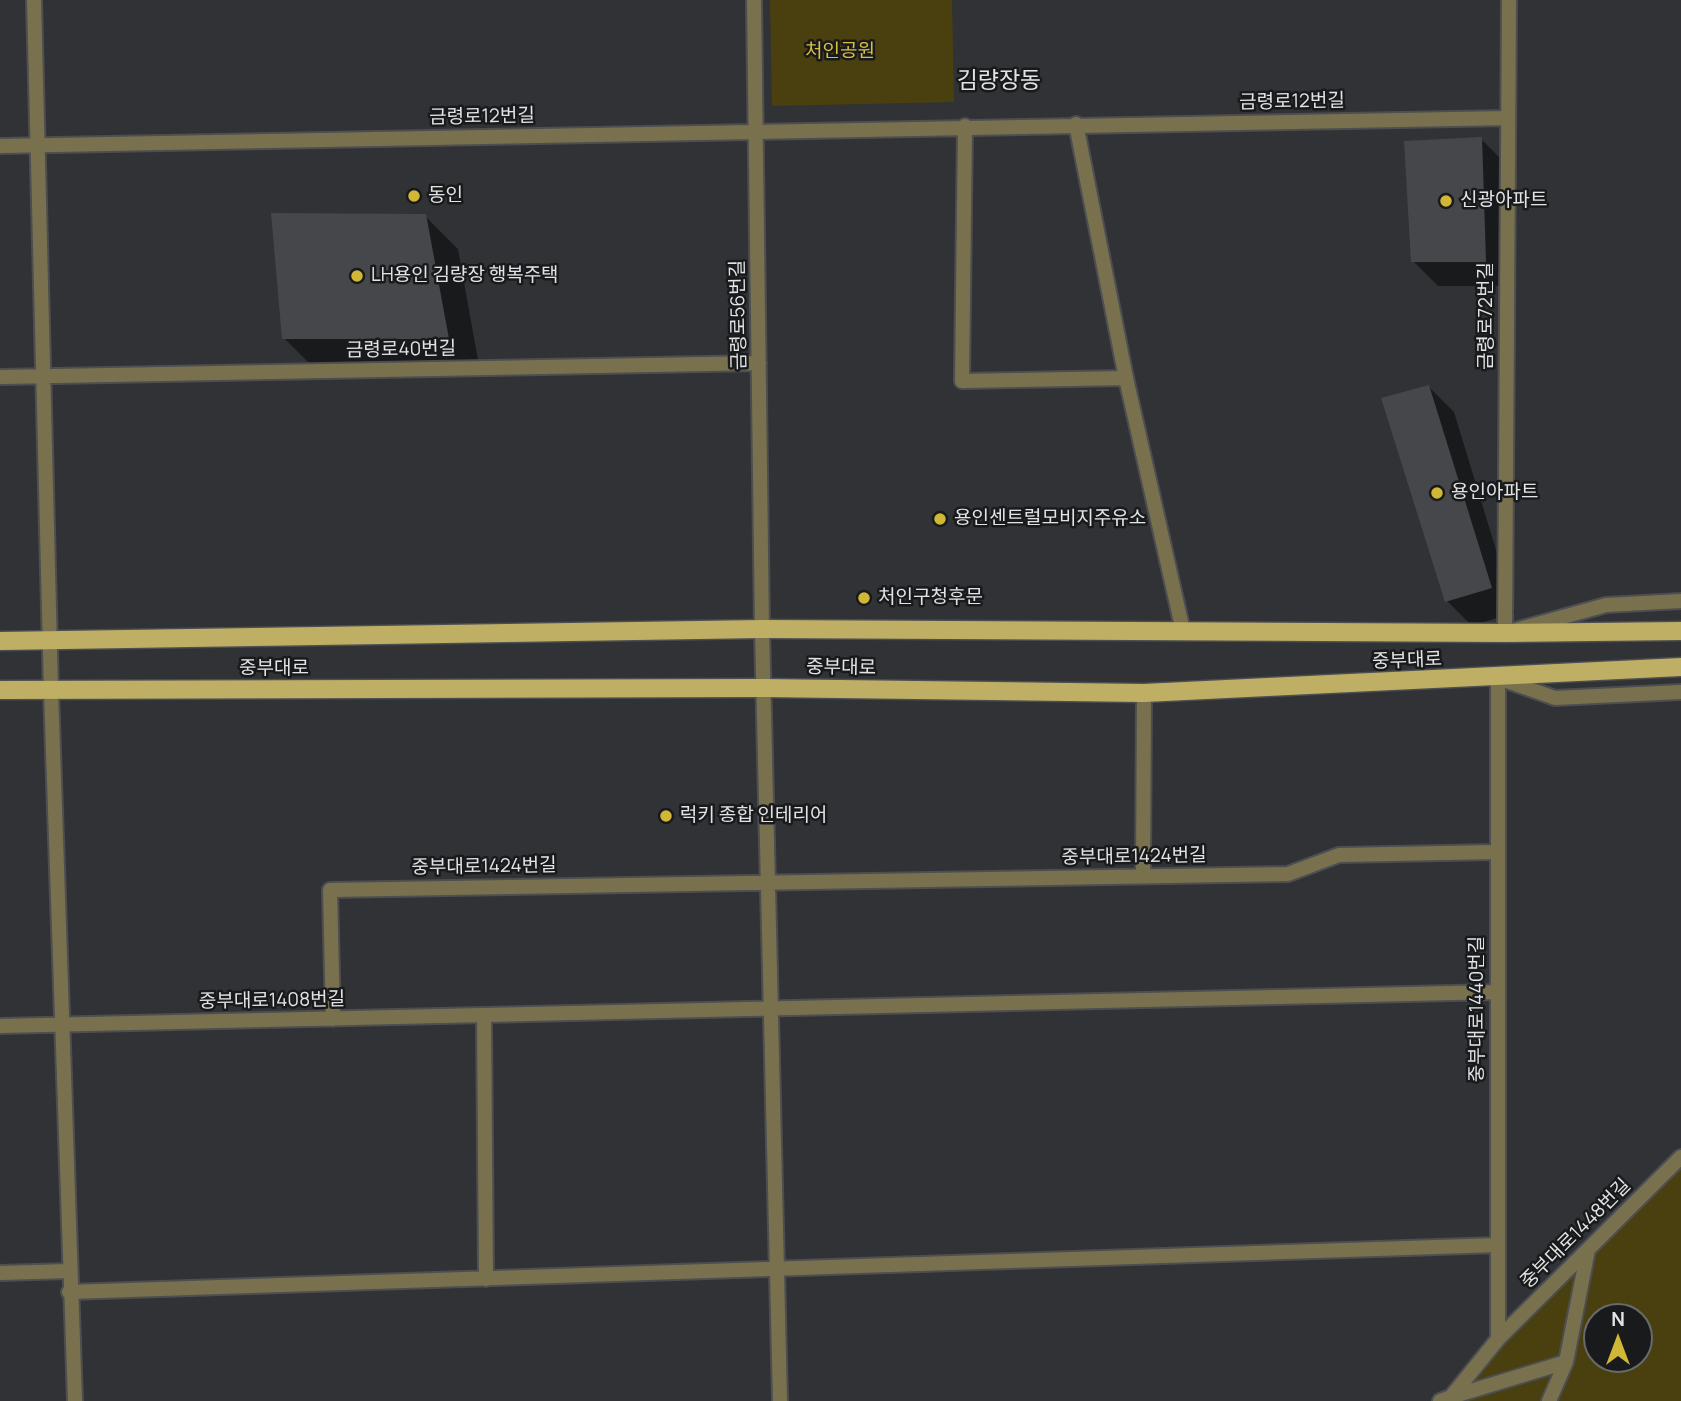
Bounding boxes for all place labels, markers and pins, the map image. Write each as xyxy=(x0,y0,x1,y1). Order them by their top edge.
place label: 동인 xyxy=(428,185,463,207)
marker: 동인 xyxy=(406,188,422,204)
place label: 신광아파트 xyxy=(1460,190,1547,212)
marker: 신광아파트 xyxy=(1438,193,1454,209)
place label: LH용인 김량장 행복주택 xyxy=(371,265,559,287)
marker: LH용인 김량장 행복주택 xyxy=(349,268,365,284)
place label: 용인아파트 xyxy=(1451,482,1538,504)
marker: 용인아파트 xyxy=(1429,485,1445,501)
place label: 용인센트럴모비지주유소 xyxy=(954,508,1146,530)
marker: 용인센트럴모비지주유소 xyxy=(932,511,948,527)
place label: 처인구청후문 xyxy=(878,587,983,609)
marker: 처인구청후문 xyxy=(856,590,872,606)
place label: 럭키 종합 인테리어 xyxy=(680,805,827,827)
marker: 럭키 종합 인테리어 xyxy=(658,808,674,824)

